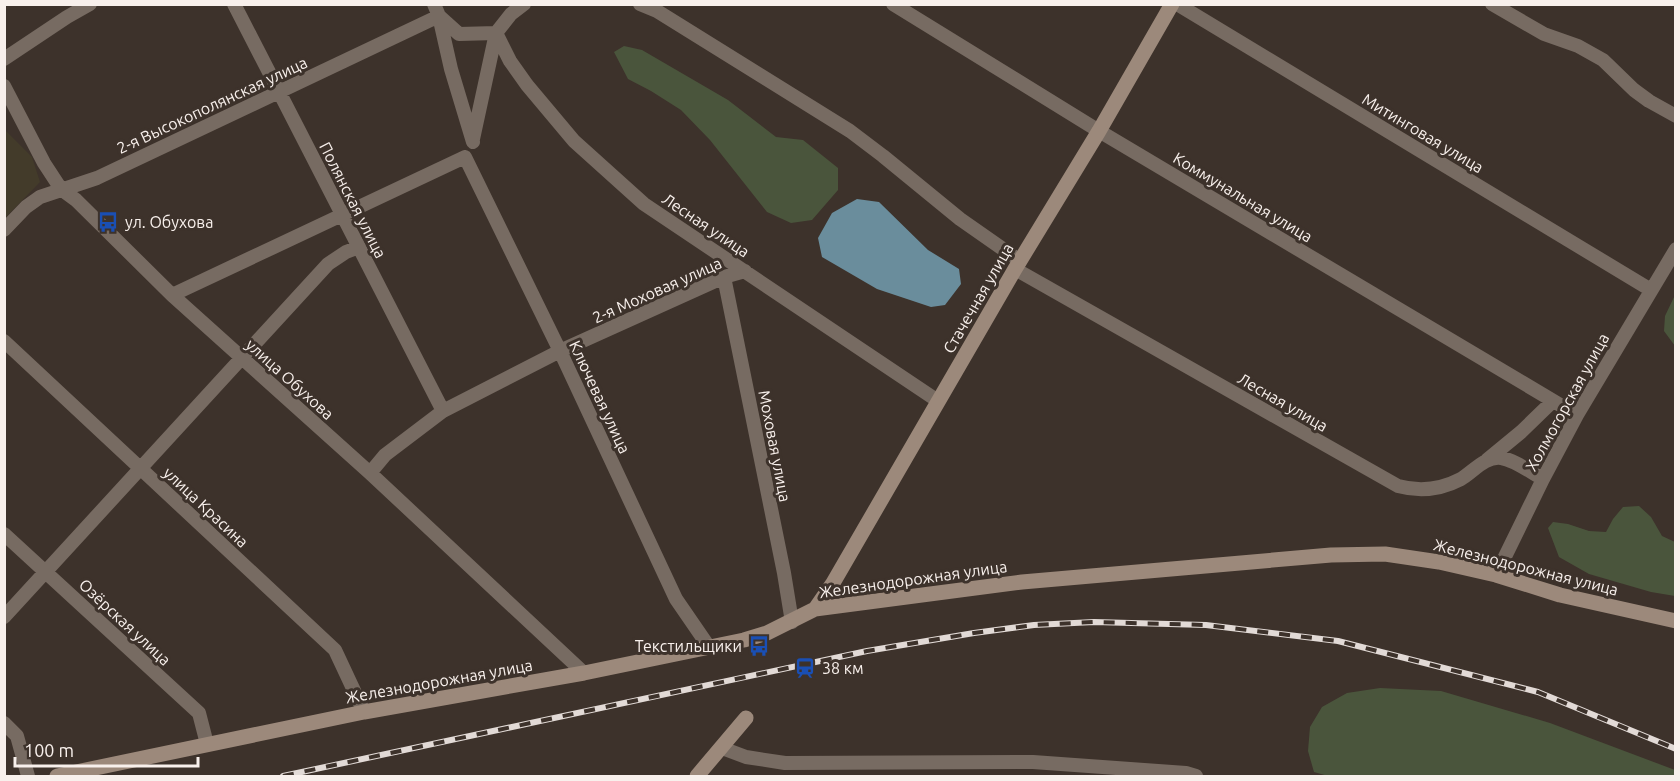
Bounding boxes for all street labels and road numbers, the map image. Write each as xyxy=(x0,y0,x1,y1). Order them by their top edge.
street label: 2-я Высокополянская улица xyxy=(114,53,310,157)
street label: Митинговая улица xyxy=(1359,90,1487,176)
street label: Полянская улица xyxy=(316,139,390,261)
street label: Коммунальная улица xyxy=(1170,148,1316,246)
street label: Лесная улица xyxy=(659,189,753,261)
street label: Стачечная улица xyxy=(939,240,1017,356)
street label: 2-я Моховая улица xyxy=(590,253,724,327)
street label: Холмогорская улица xyxy=(1522,330,1612,474)
street label: улица Обухова xyxy=(243,335,337,423)
street label: Ключевая улица xyxy=(566,338,634,456)
street label: Лесная улица xyxy=(1235,369,1331,435)
street label: Моховая улица xyxy=(755,389,795,503)
street label: улица Красина xyxy=(160,463,252,551)
street label: Железнодорожная улица xyxy=(1432,535,1620,599)
street label: Железнодорожная улица xyxy=(818,557,1008,601)
street label: Озёрская улица xyxy=(76,575,174,669)
street label: Железнодорожная улица xyxy=(344,656,534,706)

